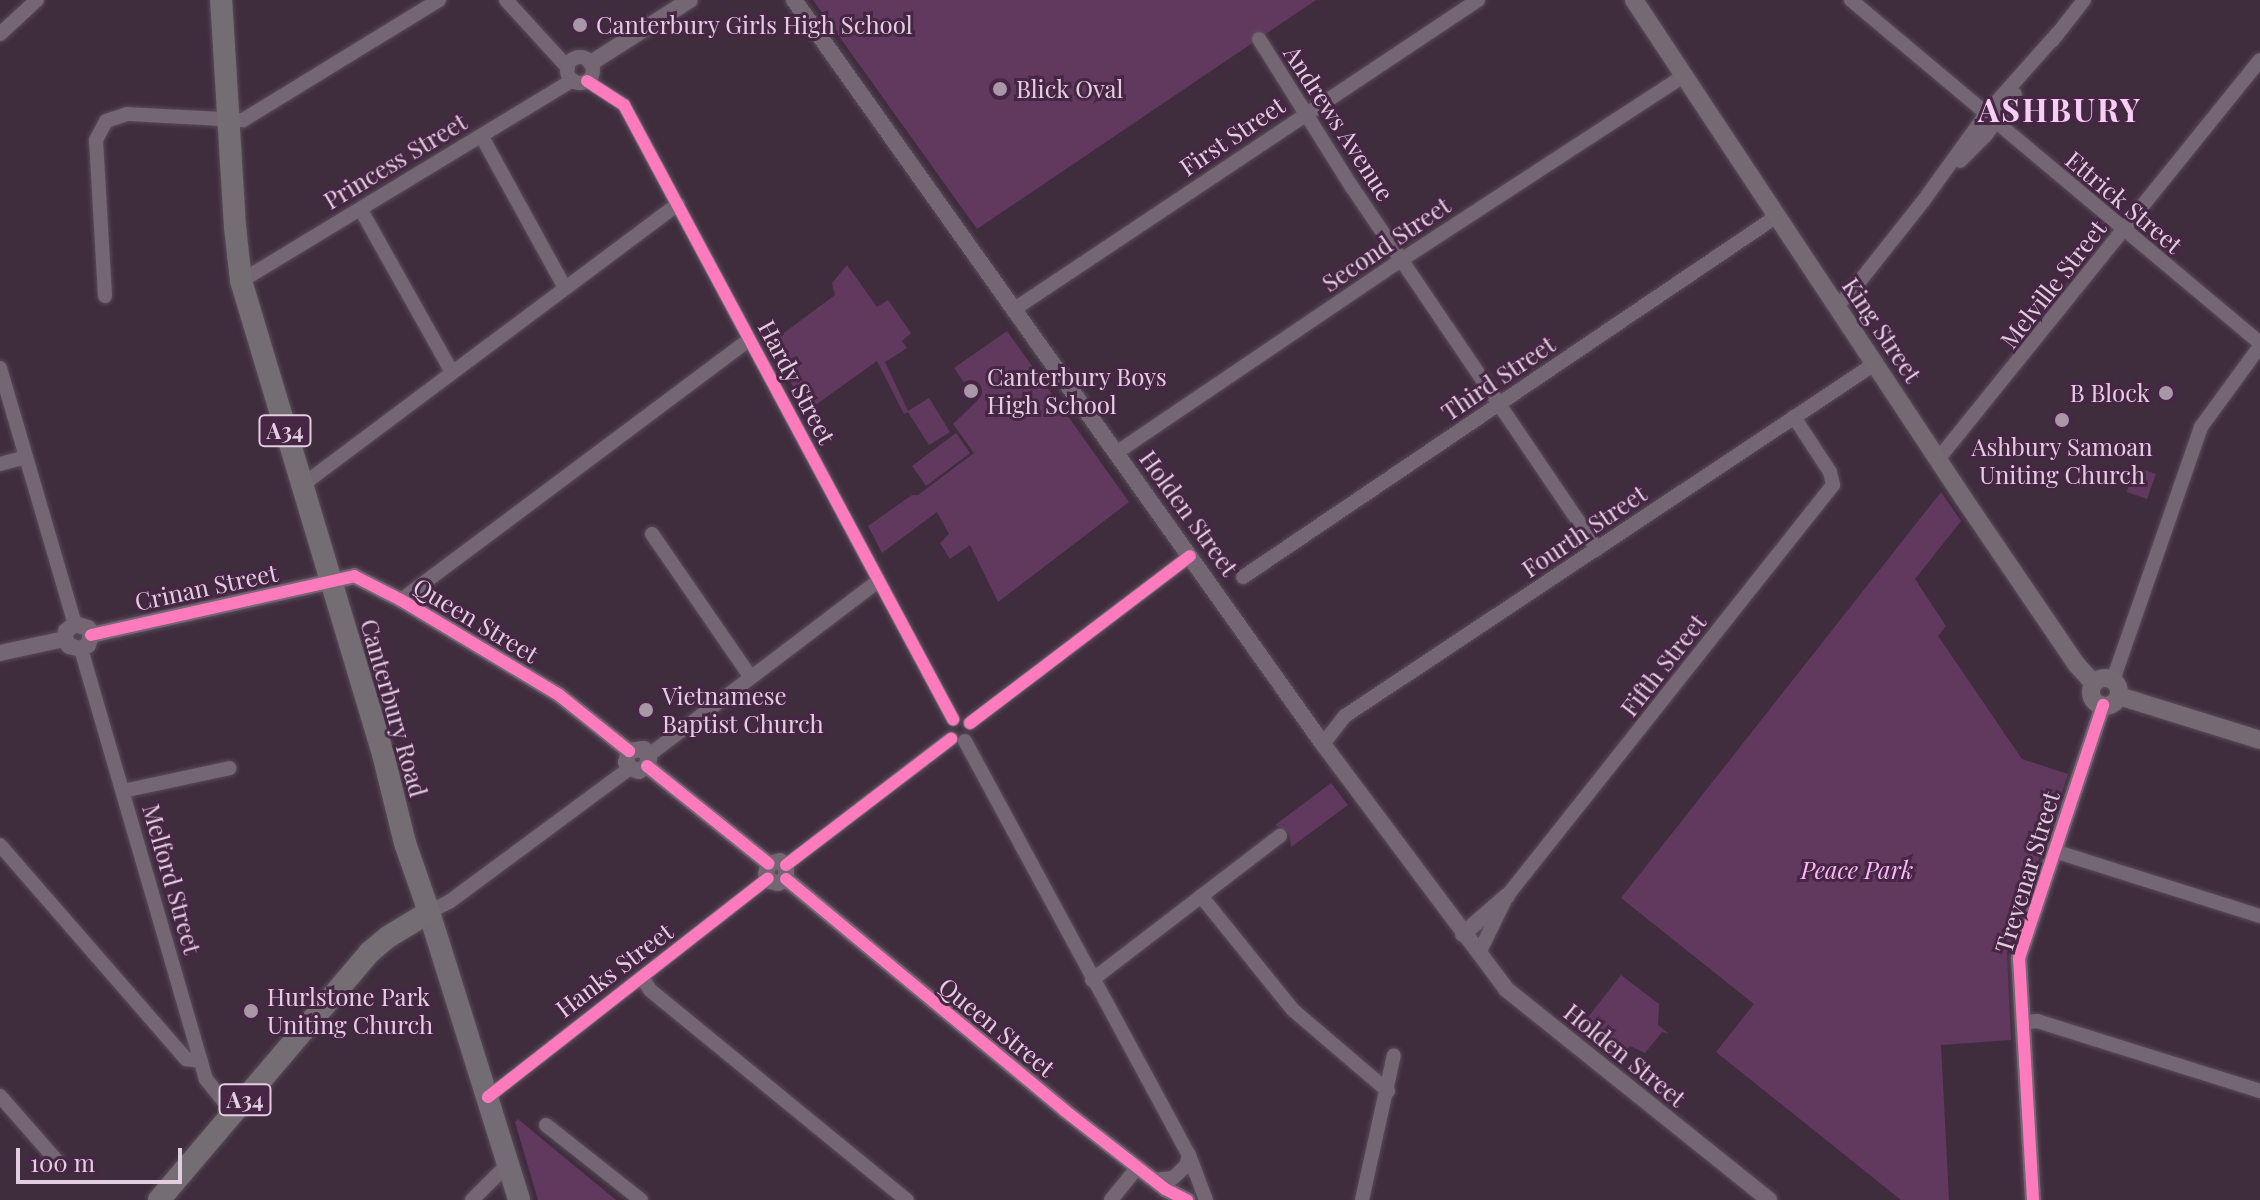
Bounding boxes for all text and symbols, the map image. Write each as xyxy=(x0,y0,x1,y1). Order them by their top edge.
place label: Canterbury Girls High School xyxy=(596,11,913,39)
marker: Canterbury Girls High School xyxy=(571,16,589,34)
street label: Andrews Avenue xyxy=(1278,40,1400,206)
place label: Blick Oval xyxy=(1016,75,1124,103)
marker: Blick Oval xyxy=(991,80,1009,98)
street label: First Street xyxy=(1174,90,1290,182)
district label: ASHBURY xyxy=(1978,90,2142,128)
street label: Princess Street xyxy=(318,107,472,215)
street label: Ettrick Street xyxy=(2060,145,2188,259)
street label: Second Street xyxy=(1316,191,1456,297)
street label: Melville Street xyxy=(1994,214,2112,354)
street label: King Street xyxy=(1837,272,1927,388)
street label: Hardy Street xyxy=(752,315,842,449)
street label: Third Street xyxy=(1436,330,1560,426)
place label: Canterbury Boys High School xyxy=(987,363,1167,419)
place label: B Block xyxy=(2070,379,2150,407)
marker: Canterbury Boys High School xyxy=(962,382,980,400)
marker: B Block xyxy=(2157,384,2175,402)
marker: Ashbury Samoan Uniting Church xyxy=(2053,411,2071,429)
road number: A34 xyxy=(257,413,313,449)
place label: Ashbury Samoan Uniting Church xyxy=(1971,433,2153,489)
street label: Holden Street xyxy=(1134,445,1244,581)
street label: Fourth Street xyxy=(1516,479,1652,583)
street label: Crinan Street xyxy=(132,558,280,616)
street label: Queen Street xyxy=(408,571,544,669)
street label: Fifth Street xyxy=(1614,608,1712,722)
street label: Canterbury Road xyxy=(355,615,433,801)
place label: Vietnamese Baptist Church xyxy=(662,682,824,738)
marker: Vietnamese Baptist Church xyxy=(637,701,655,719)
street label: Trevenar Street xyxy=(1989,787,2065,957)
street label: Melford Street xyxy=(137,801,207,957)
park label: Peace Park xyxy=(1801,856,1913,884)
street label: Hanks Street xyxy=(550,917,678,1023)
street label: Queen Street xyxy=(933,972,1061,1082)
place label: Hurlstone Park Uniting Church xyxy=(267,983,433,1039)
street label: Holden Street xyxy=(1558,997,1692,1113)
marker: Hurlstone Park Uniting Church xyxy=(242,1002,260,1020)
road number: A34 xyxy=(217,1082,273,1118)
scale bar xyxy=(20,1132,186,1182)
text: 100 m xyxy=(30,1146,95,1178)

